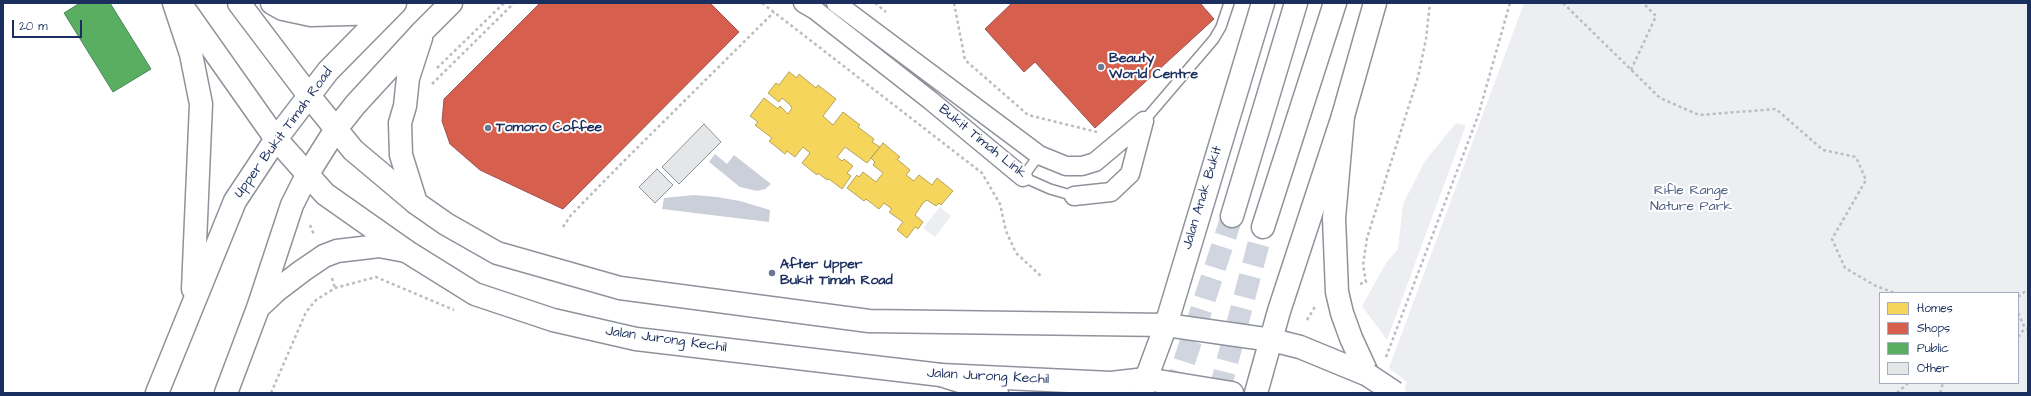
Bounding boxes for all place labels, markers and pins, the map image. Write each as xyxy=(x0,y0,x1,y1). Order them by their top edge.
place label: Beauty World Centre xyxy=(1109,51,1198,84)
marker: Beauty World Centre xyxy=(1096,62,1106,72)
place label: Tomoro Coffee xyxy=(496,120,602,136)
marker: Tomoro Coffee xyxy=(483,123,493,133)
place label: After Upper Bukit Timah Road xyxy=(780,257,893,290)
marker: After Upper Bukit Timah Road xyxy=(767,268,777,278)

